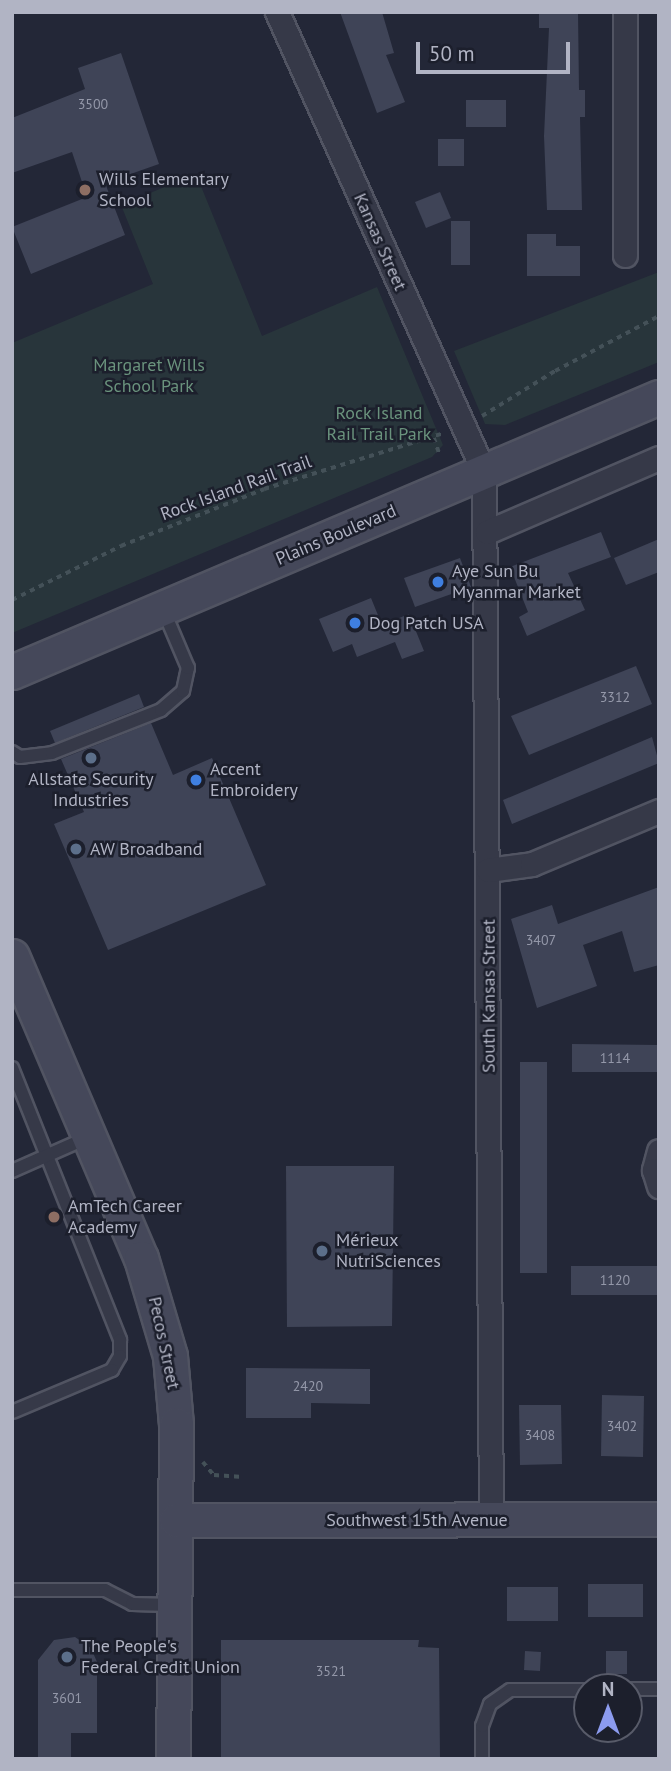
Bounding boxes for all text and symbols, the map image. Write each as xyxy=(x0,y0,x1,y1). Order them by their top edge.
scale bar xyxy=(419,28,573,72)
text: 50 m xyxy=(429,40,475,67)
house number: 3500 xyxy=(78,96,108,112)
place label: Wills Elementary School xyxy=(99,169,229,212)
marker: Wills Elementary School xyxy=(77,182,93,198)
street label: Kansas Street xyxy=(349,190,411,294)
park label: Margaret Wills School Park xyxy=(93,355,205,398)
park label: Rock Island Rail Trail Park xyxy=(326,403,432,446)
street label: Rock Island Rail Trail xyxy=(157,450,315,526)
street label: Plains Boulevard xyxy=(273,500,399,570)
place label: Aye Sun Bu Myanmar Market xyxy=(452,561,581,604)
marker: Aye Sun Bu Myanmar Market xyxy=(430,574,446,590)
place label: Dog Patch USA xyxy=(369,612,484,634)
marker: Dog Patch USA xyxy=(347,615,363,631)
house number: 3312 xyxy=(600,689,630,705)
marker: Allstate Security Industries xyxy=(83,750,99,766)
place label: Accent Embroidery xyxy=(210,759,298,802)
place label: Allstate Security Industries xyxy=(28,769,154,812)
marker: Accent Embroidery xyxy=(188,772,204,788)
place label: AW Broadband xyxy=(90,838,203,860)
marker: AW Broadband xyxy=(68,841,84,857)
street label: South Kansas Street xyxy=(478,919,500,1073)
house number: 3407 xyxy=(526,932,556,948)
house number: 1114 xyxy=(600,1050,630,1066)
place label: AmTech Career Academy xyxy=(68,1196,182,1238)
marker: AmTech Career Academy xyxy=(46,1209,62,1225)
place label: Mérieux NutriSciences xyxy=(336,1230,441,1272)
marker: Mérieux NutriSciences xyxy=(314,1243,330,1259)
house number: 1120 xyxy=(600,1272,630,1288)
street label: Pecos Street xyxy=(144,1295,184,1391)
house number: 2420 xyxy=(293,1378,323,1394)
house number: 3402 xyxy=(607,1418,637,1434)
house number: 3408 xyxy=(525,1427,555,1443)
street label: Southwest 15th Avenue xyxy=(326,1509,508,1531)
place label: The People's Federal Credit Union xyxy=(81,1636,240,1678)
marker: The People's Federal Credit Union xyxy=(59,1649,75,1665)
house number: 3521 xyxy=(316,1663,346,1679)
north arrow xyxy=(573,1673,643,1743)
text: N xyxy=(602,1677,614,1701)
house number: 3601 xyxy=(52,1690,82,1706)

